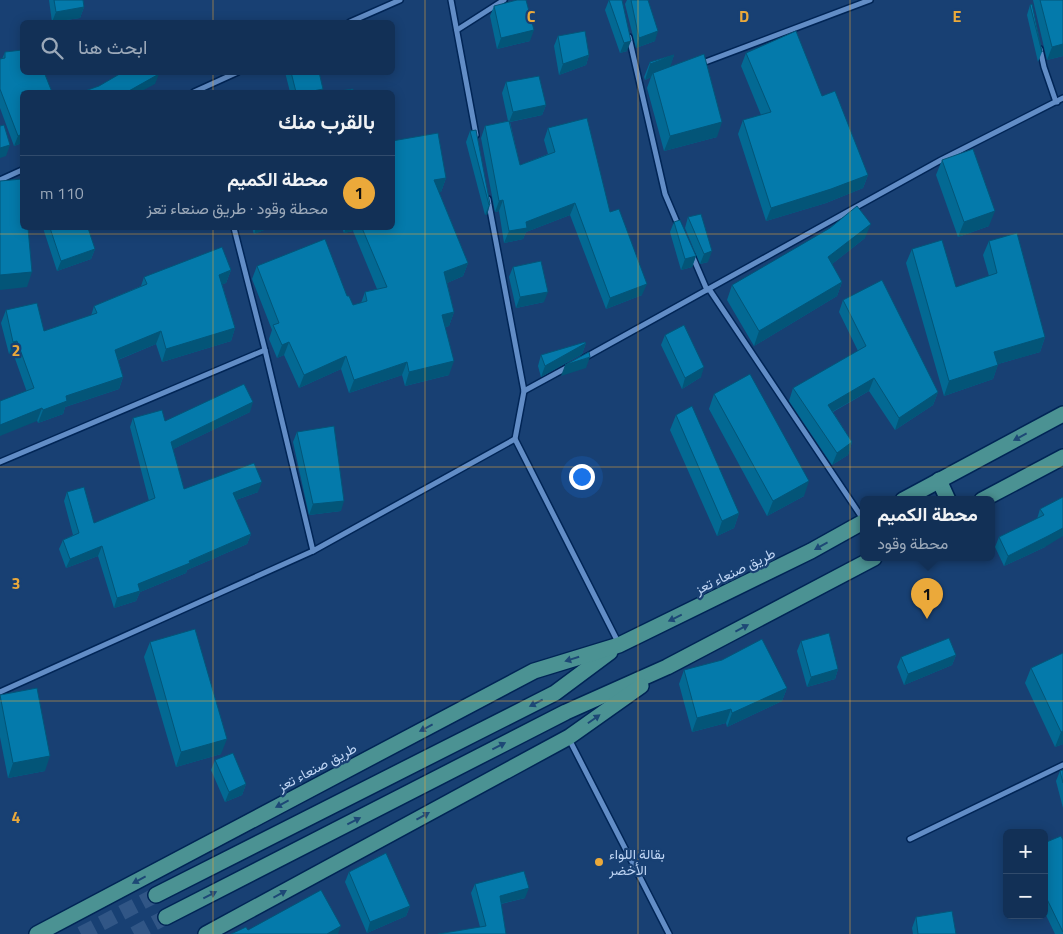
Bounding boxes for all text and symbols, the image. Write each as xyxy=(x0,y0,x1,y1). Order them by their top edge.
text: C xyxy=(527,4,536,28)
text: D xyxy=(739,4,749,28)
text: E xyxy=(953,4,962,28)
search box xyxy=(20,20,395,75)
text: ابحث هنا xyxy=(78,32,147,61)
icon: search xyxy=(38,34,66,62)
text: بالقرب منك xyxy=(278,105,375,137)
text: محطة الكميم xyxy=(227,164,328,193)
text: 110 m xyxy=(40,181,84,205)
text: 1 xyxy=(355,181,363,205)
text: محطة وقود · طريق صنعاء تعز xyxy=(146,196,328,220)
text: 2 xyxy=(12,338,20,362)
one-way arrow xyxy=(1013,433,1027,441)
your location xyxy=(569,464,595,490)
popup xyxy=(860,496,995,561)
text: محطة الكميم xyxy=(877,499,978,528)
text: محطة وقود xyxy=(877,531,948,555)
street label: طريق صنعاء تعز xyxy=(690,542,779,600)
one-way arrow xyxy=(813,542,828,550)
text: 3 xyxy=(12,571,20,595)
pin: 1 xyxy=(911,578,943,619)
one-way arrow xyxy=(668,614,682,622)
one-way arrow xyxy=(734,624,749,632)
one-way arrow xyxy=(565,656,580,664)
one-way arrow xyxy=(529,699,543,707)
one-way arrow xyxy=(587,714,601,724)
one-way arrow xyxy=(418,724,433,732)
street label: طريق صنعاء تعز xyxy=(272,737,360,797)
one-way arrow xyxy=(492,742,506,750)
one-way arrow xyxy=(275,800,289,808)
text: 4 xyxy=(12,805,21,829)
one-way arrow xyxy=(416,812,429,821)
one-way arrow xyxy=(347,817,361,825)
map controls xyxy=(1003,829,1048,919)
button: + xyxy=(1003,829,1048,874)
place label: بقالة اللواء الأخضر xyxy=(608,843,665,880)
marker: بقالة اللواء الأخضر xyxy=(593,856,605,868)
button: − xyxy=(1003,874,1048,919)
one-way arrow xyxy=(131,876,146,884)
one-way arrow xyxy=(273,890,287,898)
one-way arrow xyxy=(203,891,217,899)

